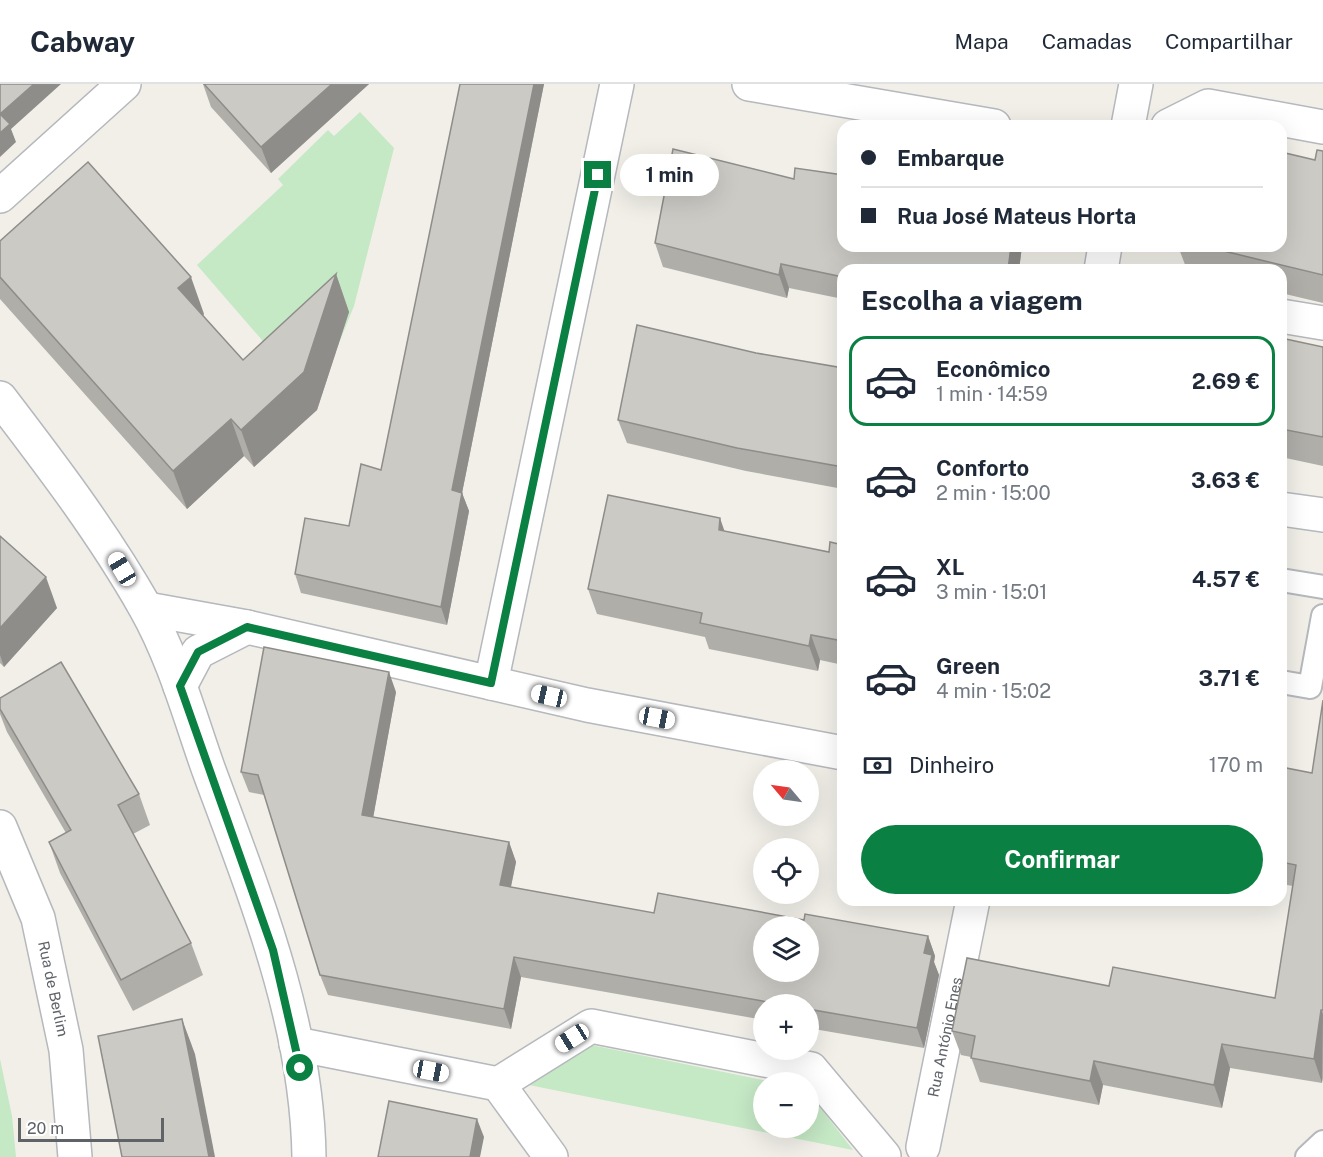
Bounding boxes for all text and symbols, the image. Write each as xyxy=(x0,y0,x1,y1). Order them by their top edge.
text: Cabway xyxy=(30,25,135,58)
text: Mapa xyxy=(955,29,1009,54)
text: Camadas xyxy=(1042,29,1132,54)
text: Compartilhar xyxy=(1165,29,1293,54)
text: Embarque xyxy=(897,145,1004,171)
callout: 1 min xyxy=(619,154,718,196)
route end xyxy=(584,161,611,188)
text: 1 min xyxy=(645,163,694,187)
text: Rua José Mateus Horta xyxy=(897,203,1136,229)
text: Escolha a viagem xyxy=(861,284,1083,316)
icon: car xyxy=(864,354,918,408)
text: Econômico xyxy=(936,356,1051,382)
text: 2.69 € xyxy=(1192,368,1260,394)
text: 1 min · 14:59 xyxy=(936,382,1048,406)
icon: car xyxy=(864,453,918,507)
text: Conforto xyxy=(936,455,1029,481)
text: 3.63 € xyxy=(1191,467,1260,493)
text: 2 min · 15:00 xyxy=(936,481,1051,505)
car xyxy=(105,549,139,589)
icon: car xyxy=(864,552,918,606)
text: XL xyxy=(936,554,964,580)
text: 4.57 € xyxy=(1192,566,1260,592)
text: 3 min · 15:01 xyxy=(936,580,1047,604)
icon: car xyxy=(864,651,918,705)
text: Green xyxy=(936,653,1000,679)
text: 3.71 € xyxy=(1199,665,1260,691)
text: 4 min · 15:02 xyxy=(936,679,1051,703)
car xyxy=(529,683,569,709)
car xyxy=(638,706,676,730)
icon: cash xyxy=(861,749,894,782)
text: Dinheiro xyxy=(909,752,994,778)
text: 170 m xyxy=(1209,753,1263,777)
north arrow xyxy=(753,760,819,826)
map controls xyxy=(753,760,819,1138)
button: Confirmar xyxy=(861,825,1263,894)
button: locate xyxy=(753,838,819,904)
button: layers xyxy=(753,916,819,982)
street label: Rua de Berlim xyxy=(35,939,72,1038)
street label: Rua António Enes xyxy=(924,976,965,1099)
button: + xyxy=(753,994,819,1060)
car xyxy=(552,1021,592,1055)
route start xyxy=(286,1054,313,1081)
car xyxy=(412,1059,450,1083)
button: − xyxy=(753,1072,819,1138)
scale bar xyxy=(18,1115,164,1142)
text: 20 m xyxy=(27,1119,64,1138)

